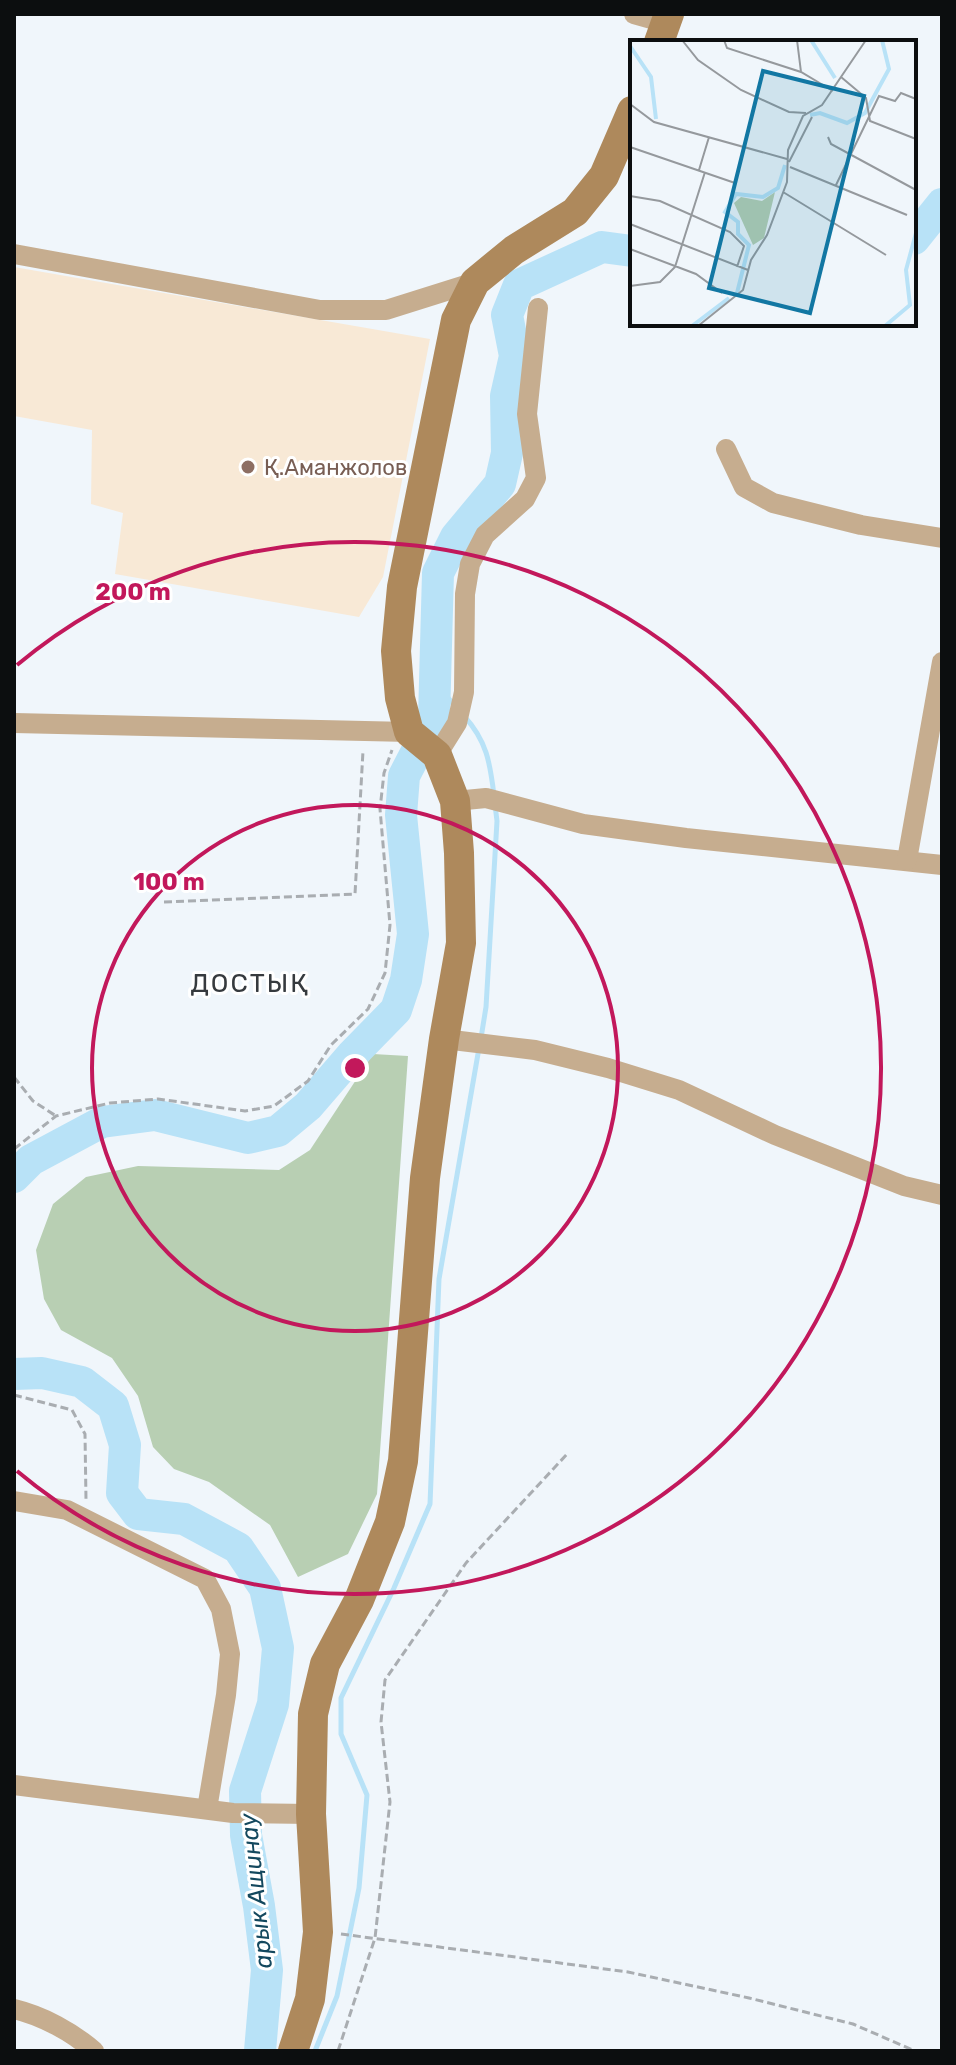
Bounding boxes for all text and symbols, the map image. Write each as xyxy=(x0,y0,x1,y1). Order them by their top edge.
inset map xyxy=(630,40,916,326)
place label: Қ.Аманжолов xyxy=(264,454,407,481)
marker: Қ.Аманжолов xyxy=(239,458,257,476)
text: 200 m xyxy=(95,578,171,606)
text: 100 m xyxy=(133,868,205,896)
district label: ДОСТЫҚ xyxy=(190,968,310,999)
centre of rings xyxy=(341,1054,369,1082)
water label: арык Ащинау xyxy=(234,1811,278,1970)

